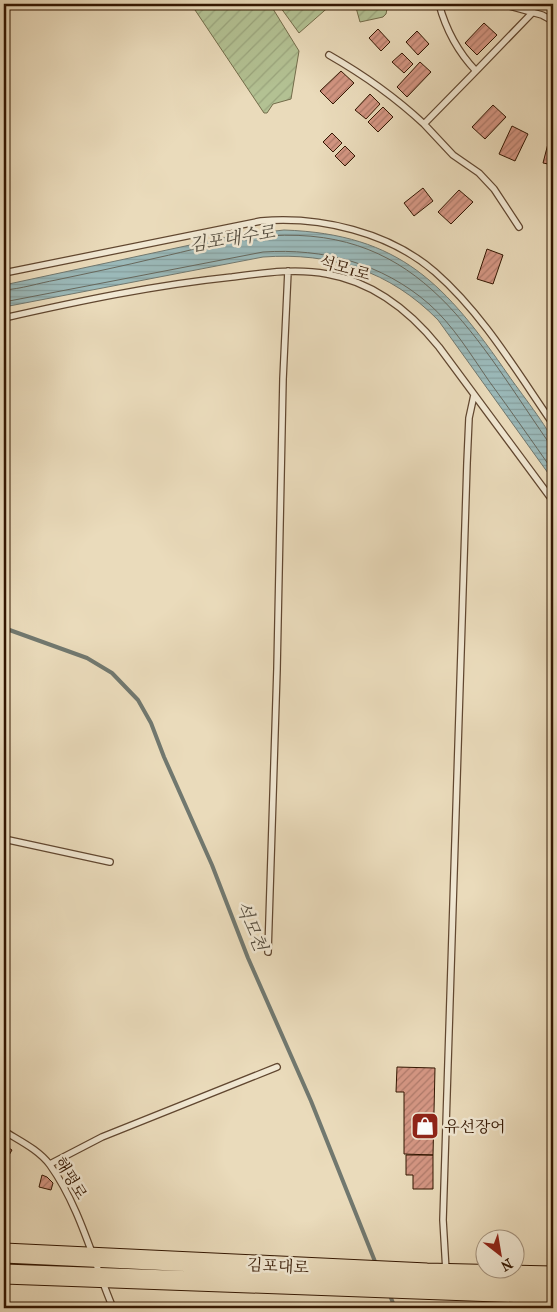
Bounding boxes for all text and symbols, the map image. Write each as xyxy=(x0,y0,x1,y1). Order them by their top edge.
water label: 김포대수로 xyxy=(187,222,277,256)
street label: 석모1로 xyxy=(317,252,373,284)
water label: 석모천 xyxy=(231,898,271,956)
shop icon: 유선장어 xyxy=(410,1111,440,1141)
place label: 유선장어 xyxy=(444,1117,506,1136)
street label: 해평로 xyxy=(51,1153,91,1203)
north arrow xyxy=(474,1230,524,1280)
street label: 김포대로 xyxy=(247,1255,310,1277)
text: N xyxy=(497,1255,515,1275)

